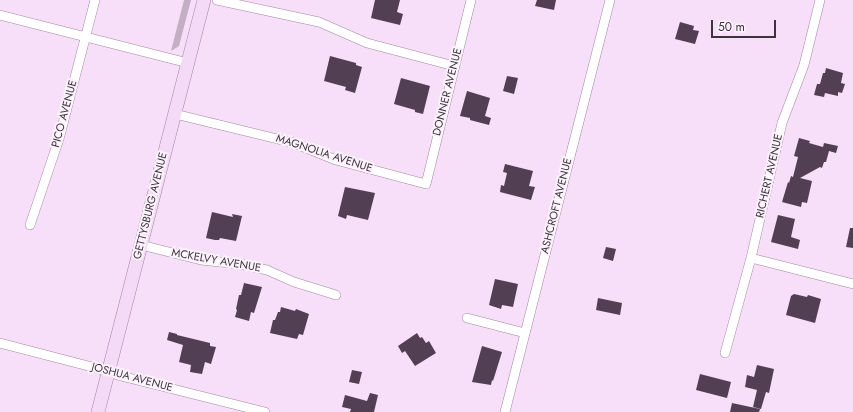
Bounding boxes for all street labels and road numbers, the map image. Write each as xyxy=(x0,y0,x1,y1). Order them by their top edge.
street label: DONNER AVENUE xyxy=(431,47,465,137)
street label: PICO AVENUE xyxy=(50,79,80,149)
street label: MAGNOLIA AVENUE xyxy=(274,132,374,176)
street label: RICHERT AVENUE xyxy=(754,133,786,219)
street label: GETTYSBURG AVENUE xyxy=(131,151,171,261)
street label: ASHCROFT AVENUE xyxy=(539,157,575,255)
street label: MCKELVY AVENUE xyxy=(170,247,262,275)
street label: JOSHUA AVENUE xyxy=(90,361,174,395)

